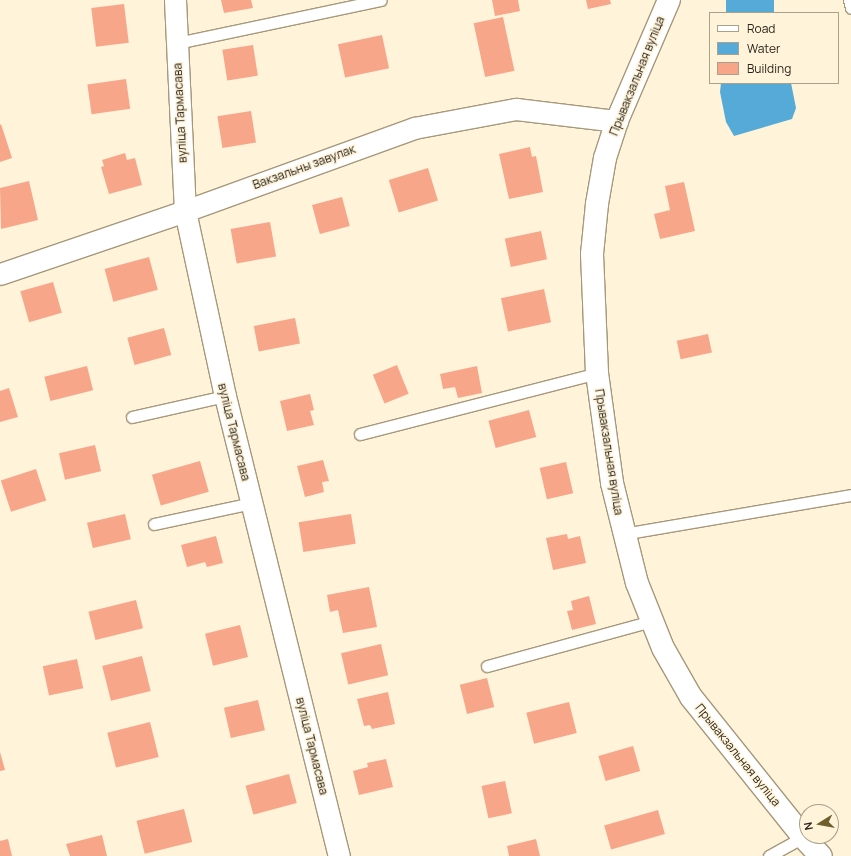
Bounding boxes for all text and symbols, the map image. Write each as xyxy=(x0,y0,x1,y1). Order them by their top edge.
legend xyxy=(709,12,839,84)
street label: Прывакзальная вуліца xyxy=(606,14,668,138)
text: Road xyxy=(747,20,775,37)
text: Water xyxy=(747,40,780,57)
text: Building xyxy=(747,60,791,77)
street label: вуліца Тармасава xyxy=(170,63,190,163)
street label: Вакзальны завулак xyxy=(251,142,357,192)
street label: вуліца Тармасава xyxy=(215,382,253,482)
street label: Прывакзальная вуліца xyxy=(592,388,626,516)
street label: вуліца Тармасава xyxy=(293,696,331,796)
street label: Прывакзальная вуліца xyxy=(692,701,784,809)
north arrow xyxy=(799,804,839,844)
text: N xyxy=(800,821,816,832)

